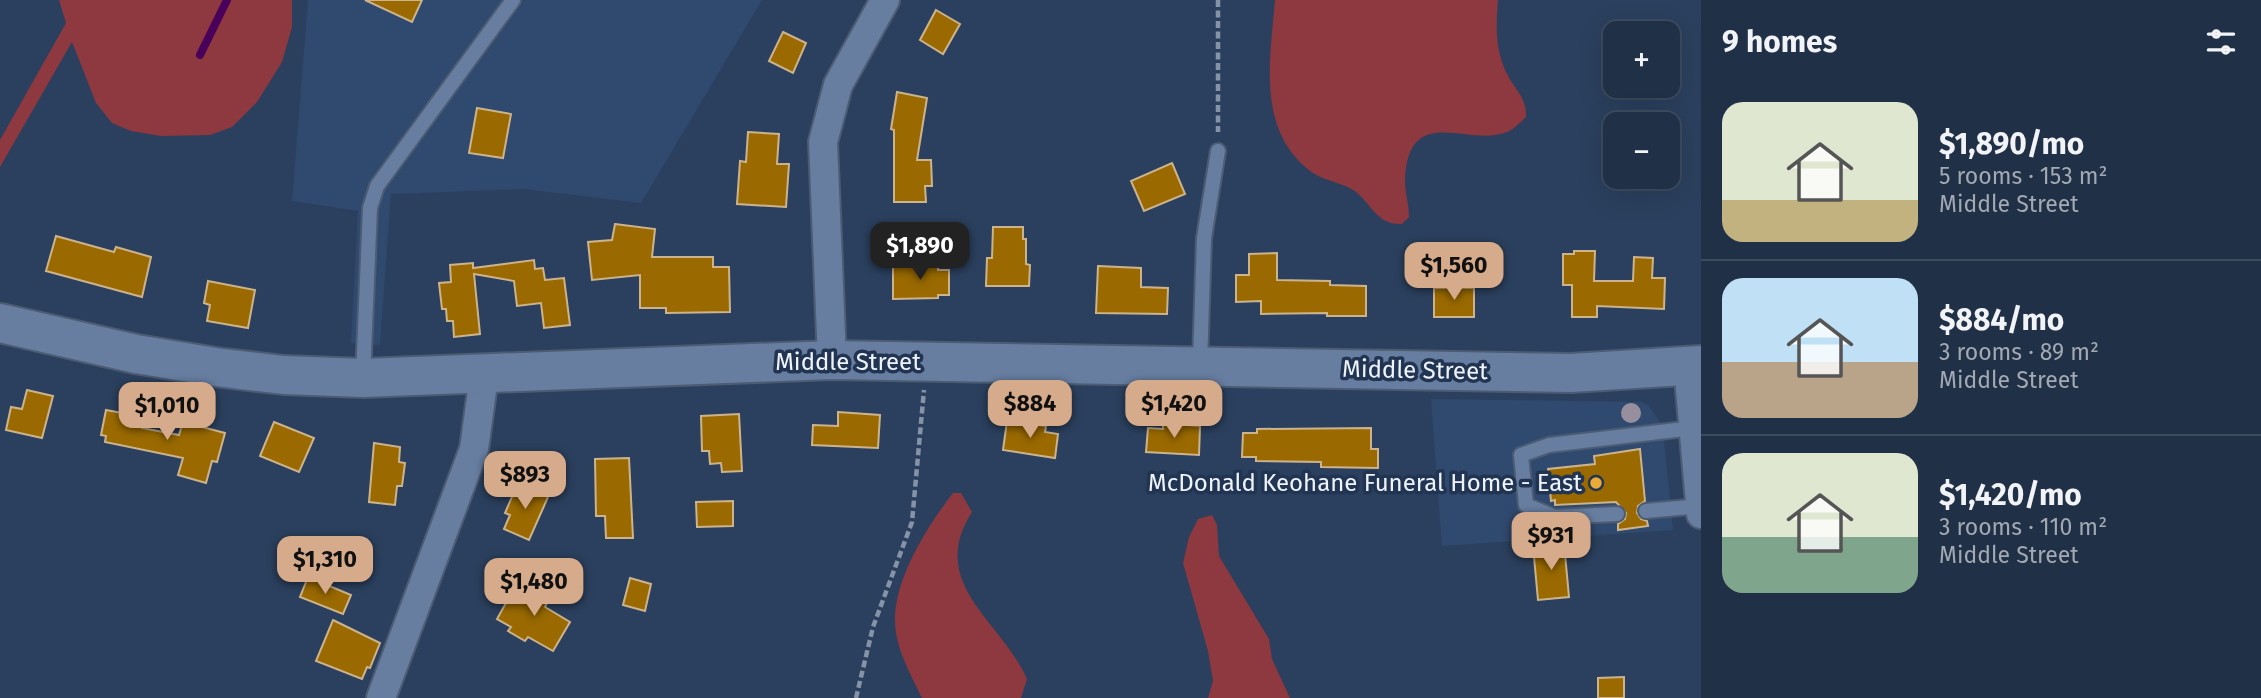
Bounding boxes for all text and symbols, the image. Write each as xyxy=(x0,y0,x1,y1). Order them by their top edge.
map controls xyxy=(1603,21,1680,189)
button: + xyxy=(1603,21,1680,98)
icon: filters xyxy=(2202,23,2240,61)
text: 9 homes xyxy=(1722,24,1837,60)
button: − xyxy=(1603,112,1680,189)
text: $1,890/mo xyxy=(1939,126,2084,162)
icon: home xyxy=(1778,130,1862,214)
text: 5 rooms · 153 m² xyxy=(1939,162,2108,190)
text: Middle Street xyxy=(1939,190,2079,218)
pin: $1,890 xyxy=(863,222,977,282)
text: $1,890 xyxy=(886,231,954,259)
pin: $1,560 xyxy=(1397,243,1511,302)
text: $1,560 xyxy=(1421,251,1487,279)
text: $884/mo xyxy=(1939,302,2064,338)
icon: home xyxy=(1778,306,1862,390)
text: 3 rooms · 89 m² xyxy=(1939,338,2099,366)
street label: Middle Street xyxy=(775,348,921,376)
street label: Middle Street xyxy=(1342,355,1488,385)
text: Middle Street xyxy=(1939,366,2079,394)
pin: $884 xyxy=(989,380,1071,440)
pin: $1,420 xyxy=(1117,380,1231,440)
pin: $1,010 xyxy=(110,382,224,442)
text: $884 xyxy=(1004,389,1056,417)
text: $1,420 xyxy=(1141,389,1207,417)
text: $1,010 xyxy=(135,391,199,419)
pin: $893 xyxy=(484,452,566,511)
text: $893 xyxy=(500,460,550,488)
place label: McDonald Keohane Funeral Home - East xyxy=(1148,469,1582,497)
marker: McDonald Keohane Funeral Home - East xyxy=(1588,475,1604,491)
text: $1,420/mo xyxy=(1939,477,2082,513)
icon: home xyxy=(1778,481,1862,565)
pin: $931 xyxy=(1510,512,1592,572)
text: 3 rooms · 110 m² xyxy=(1939,513,2107,541)
text: $931 xyxy=(1528,521,1574,549)
pin: $1,310 xyxy=(268,536,382,596)
text: Middle Street xyxy=(1939,541,2079,569)
text: $1,310 xyxy=(293,545,357,573)
pin: $1,480 xyxy=(477,558,591,618)
text: $1,480 xyxy=(500,567,568,595)

